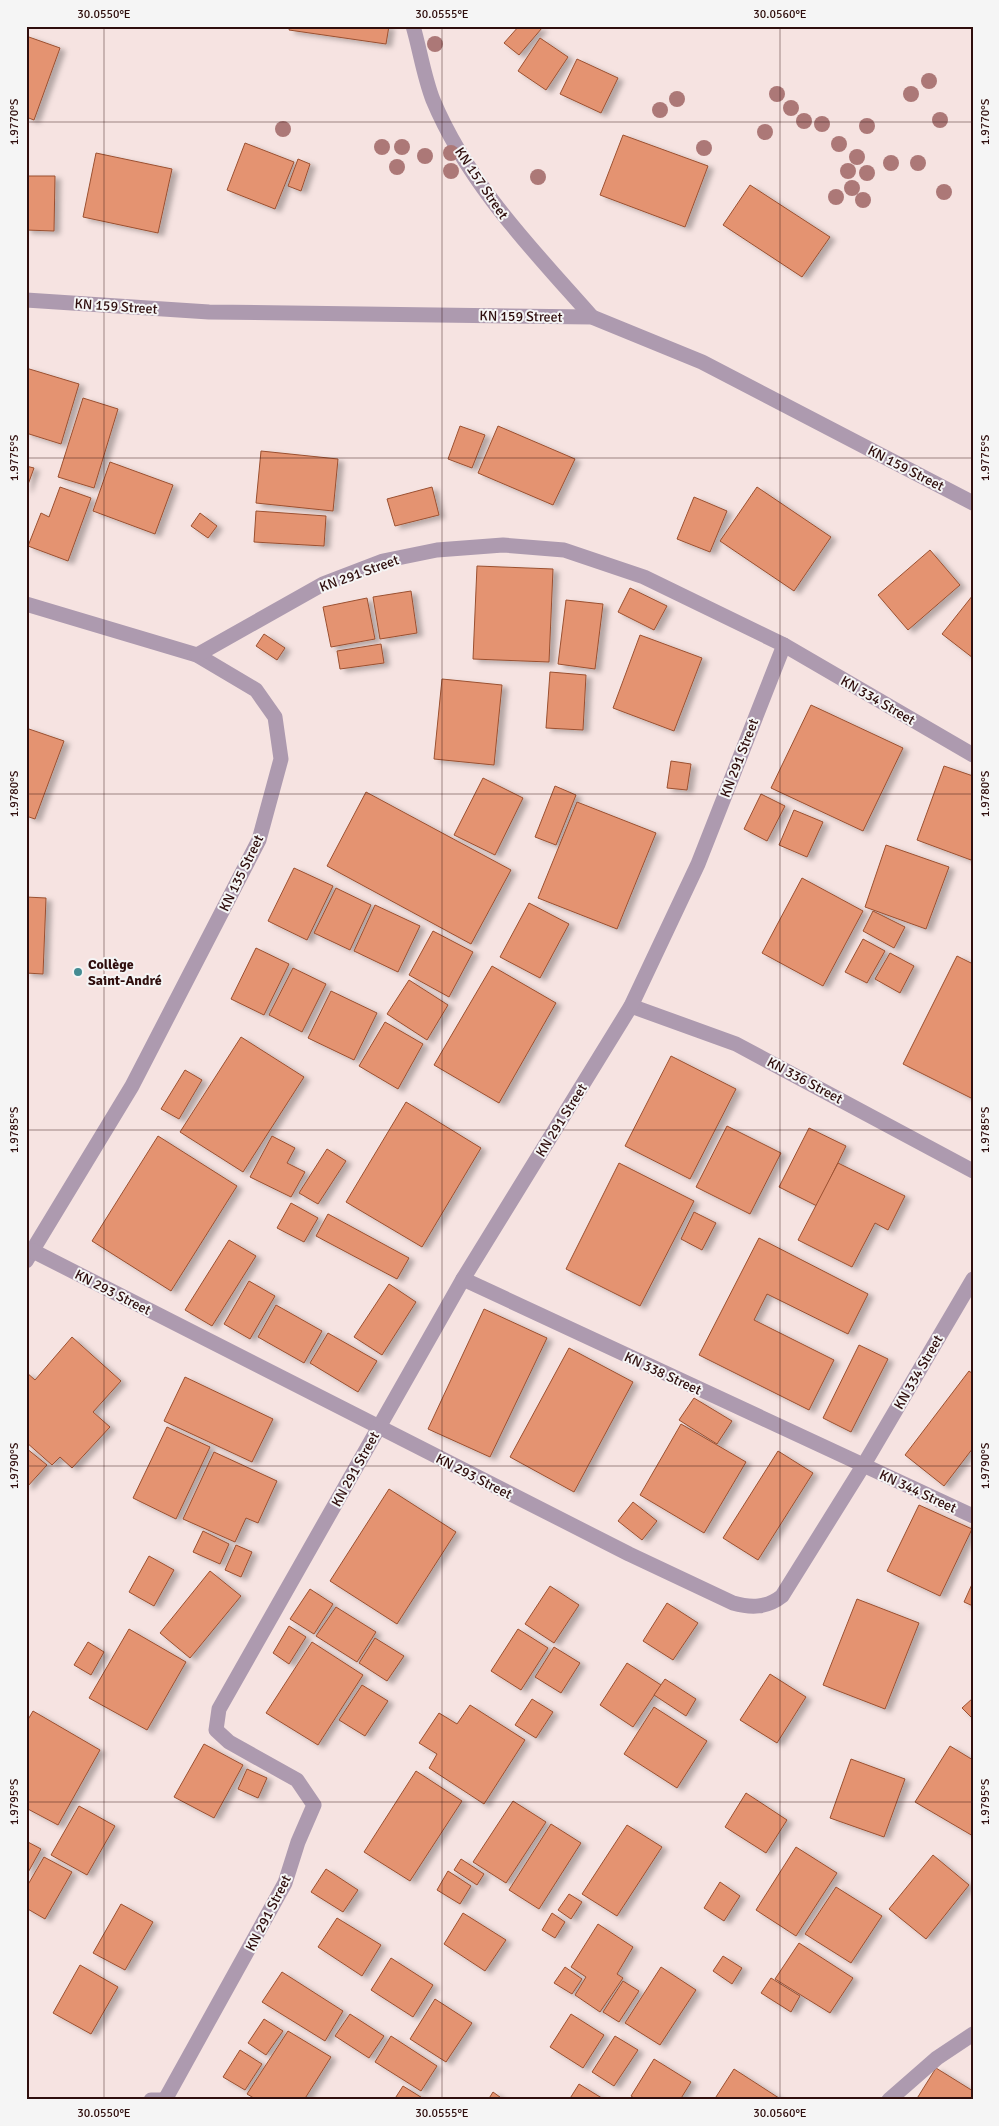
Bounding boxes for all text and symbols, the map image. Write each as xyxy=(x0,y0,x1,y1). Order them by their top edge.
text: 30.0550°E xyxy=(77,7,131,22)
text: 30.0555°E xyxy=(415,7,469,22)
text: 30.0560°E xyxy=(753,7,807,22)
text: 1.9770°S xyxy=(7,98,22,145)
text: 1.9770°S xyxy=(978,98,993,145)
street label: KN 157 Street xyxy=(451,144,512,223)
street label: KN 159 Street xyxy=(74,295,158,318)
street label: KN 159 Street xyxy=(479,307,563,326)
text: 1.9775°S xyxy=(7,434,22,481)
text: 1.9775°S xyxy=(978,434,993,481)
street label: KN 159 Street xyxy=(865,442,947,495)
street label: KN 291 Street xyxy=(317,551,401,596)
street label: KN 334 Street xyxy=(837,672,918,729)
street label: KN 291 Street xyxy=(717,716,762,800)
text: 1.9780°S xyxy=(7,770,22,817)
text: 1.9780°S xyxy=(978,770,993,817)
street label: KN 135 Street xyxy=(216,832,267,914)
place label: Collège Saint-André xyxy=(88,956,162,989)
marker: Collège Saint-André xyxy=(72,966,84,978)
street label: KN 336 Street xyxy=(764,1053,846,1108)
street label: KN 291 Street xyxy=(532,1080,591,1160)
text: 1.9785°S xyxy=(7,1106,22,1153)
text: 1.9785°S xyxy=(978,1106,993,1153)
street label: KN 293 Street xyxy=(72,1266,154,1319)
street label: KN 334 Street xyxy=(890,1332,947,1413)
street label: KN 338 Street xyxy=(621,1348,704,1399)
street label: KN 291 Street xyxy=(328,1429,383,1510)
text: 1.9790°S xyxy=(7,1442,22,1489)
text: 1.9790°S xyxy=(978,1442,993,1489)
street label: KN 293 Street xyxy=(433,1450,515,1503)
street label: KN 344 Street xyxy=(876,1466,959,1517)
text: 1.9795°S xyxy=(7,1778,22,1825)
text: 1.9795°S xyxy=(978,1778,993,1825)
street label: KN 291 Street xyxy=(242,1872,295,1954)
text: 30.0550°E xyxy=(77,2106,131,2121)
text: 30.0555°E xyxy=(415,2106,469,2121)
text: 30.0560°E xyxy=(753,2106,807,2121)

